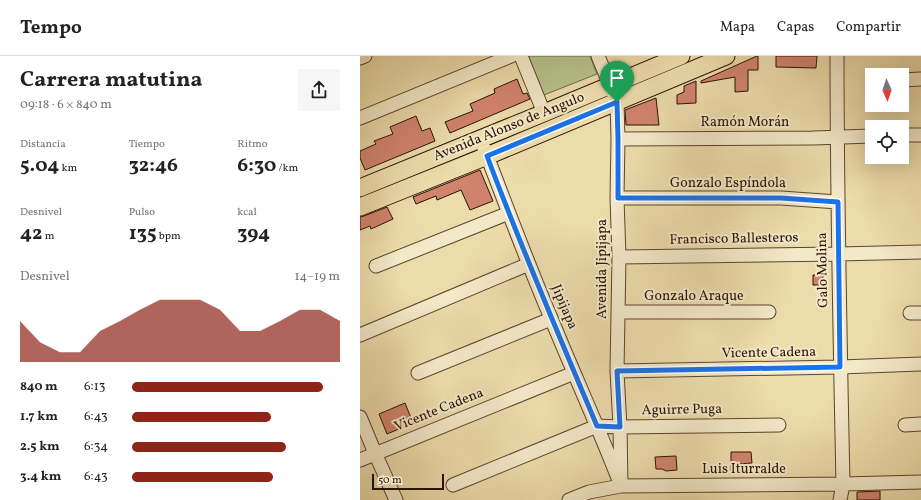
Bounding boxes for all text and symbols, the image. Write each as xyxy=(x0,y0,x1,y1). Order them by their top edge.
text: Tempo xyxy=(20,15,82,41)
text: Mapa xyxy=(720,18,755,37)
text: Capas xyxy=(777,18,814,37)
text: Compartir xyxy=(836,18,901,37)
pin xyxy=(600,61,634,102)
text: Carrera matutina xyxy=(20,65,202,96)
icon: arrive xyxy=(606,67,628,89)
north arrow xyxy=(865,68,909,112)
map controls xyxy=(865,68,909,164)
button: share xyxy=(298,69,340,111)
street label: Avenida Alonso de Angulo xyxy=(431,88,587,166)
text: 09:18 · 6 × 840 m xyxy=(20,96,112,114)
street label: Ramón Morán xyxy=(701,113,789,132)
button: locate xyxy=(865,120,909,164)
text: Distancia xyxy=(20,137,66,152)
text: Tiempo xyxy=(129,137,165,152)
text: Ritmo xyxy=(237,137,268,152)
text: 5.04 xyxy=(20,152,59,180)
text: 32:46 xyxy=(129,152,178,180)
text: 6:30 xyxy=(237,152,276,180)
text: km xyxy=(59,161,77,176)
text: /km xyxy=(276,161,298,176)
street label: Gonzalo Espíndola xyxy=(670,174,786,193)
text: Desnivel xyxy=(20,205,62,220)
text: Pulso xyxy=(129,205,155,220)
text: kcal xyxy=(237,205,257,220)
street label: Avenida Jipijapa xyxy=(593,219,612,319)
text: 42 xyxy=(20,220,43,248)
text: 135 xyxy=(129,220,157,248)
text: 394 xyxy=(237,220,270,248)
street label: Francisco Ballesteros xyxy=(669,228,799,250)
text: m xyxy=(43,229,54,244)
text: bpm xyxy=(157,229,181,244)
street label: Galo Molina xyxy=(813,232,833,308)
text: Desnivel xyxy=(20,268,70,286)
text: 14–19 m xyxy=(294,268,340,286)
street label: Jipijapa xyxy=(546,282,582,332)
street label: Gonzalo Araque xyxy=(644,287,744,306)
street label: Vicente Cadena xyxy=(722,343,816,363)
text: 840 m xyxy=(20,378,58,396)
text: 6:13 xyxy=(84,378,105,396)
street label: Vicente Cadena xyxy=(392,383,486,437)
street label: Aguirre Puga xyxy=(642,400,722,420)
text: 1.7 km xyxy=(20,408,58,426)
text: 6:43 xyxy=(84,408,108,426)
text: 2.5 km xyxy=(20,438,60,456)
text: 6:34 xyxy=(84,438,108,456)
street label: Luis Iturralde xyxy=(702,460,786,479)
text: 3.4 km xyxy=(20,468,61,486)
text: 6:43 xyxy=(84,468,108,486)
scale bar xyxy=(372,472,444,491)
text: 50 m xyxy=(378,473,402,488)

